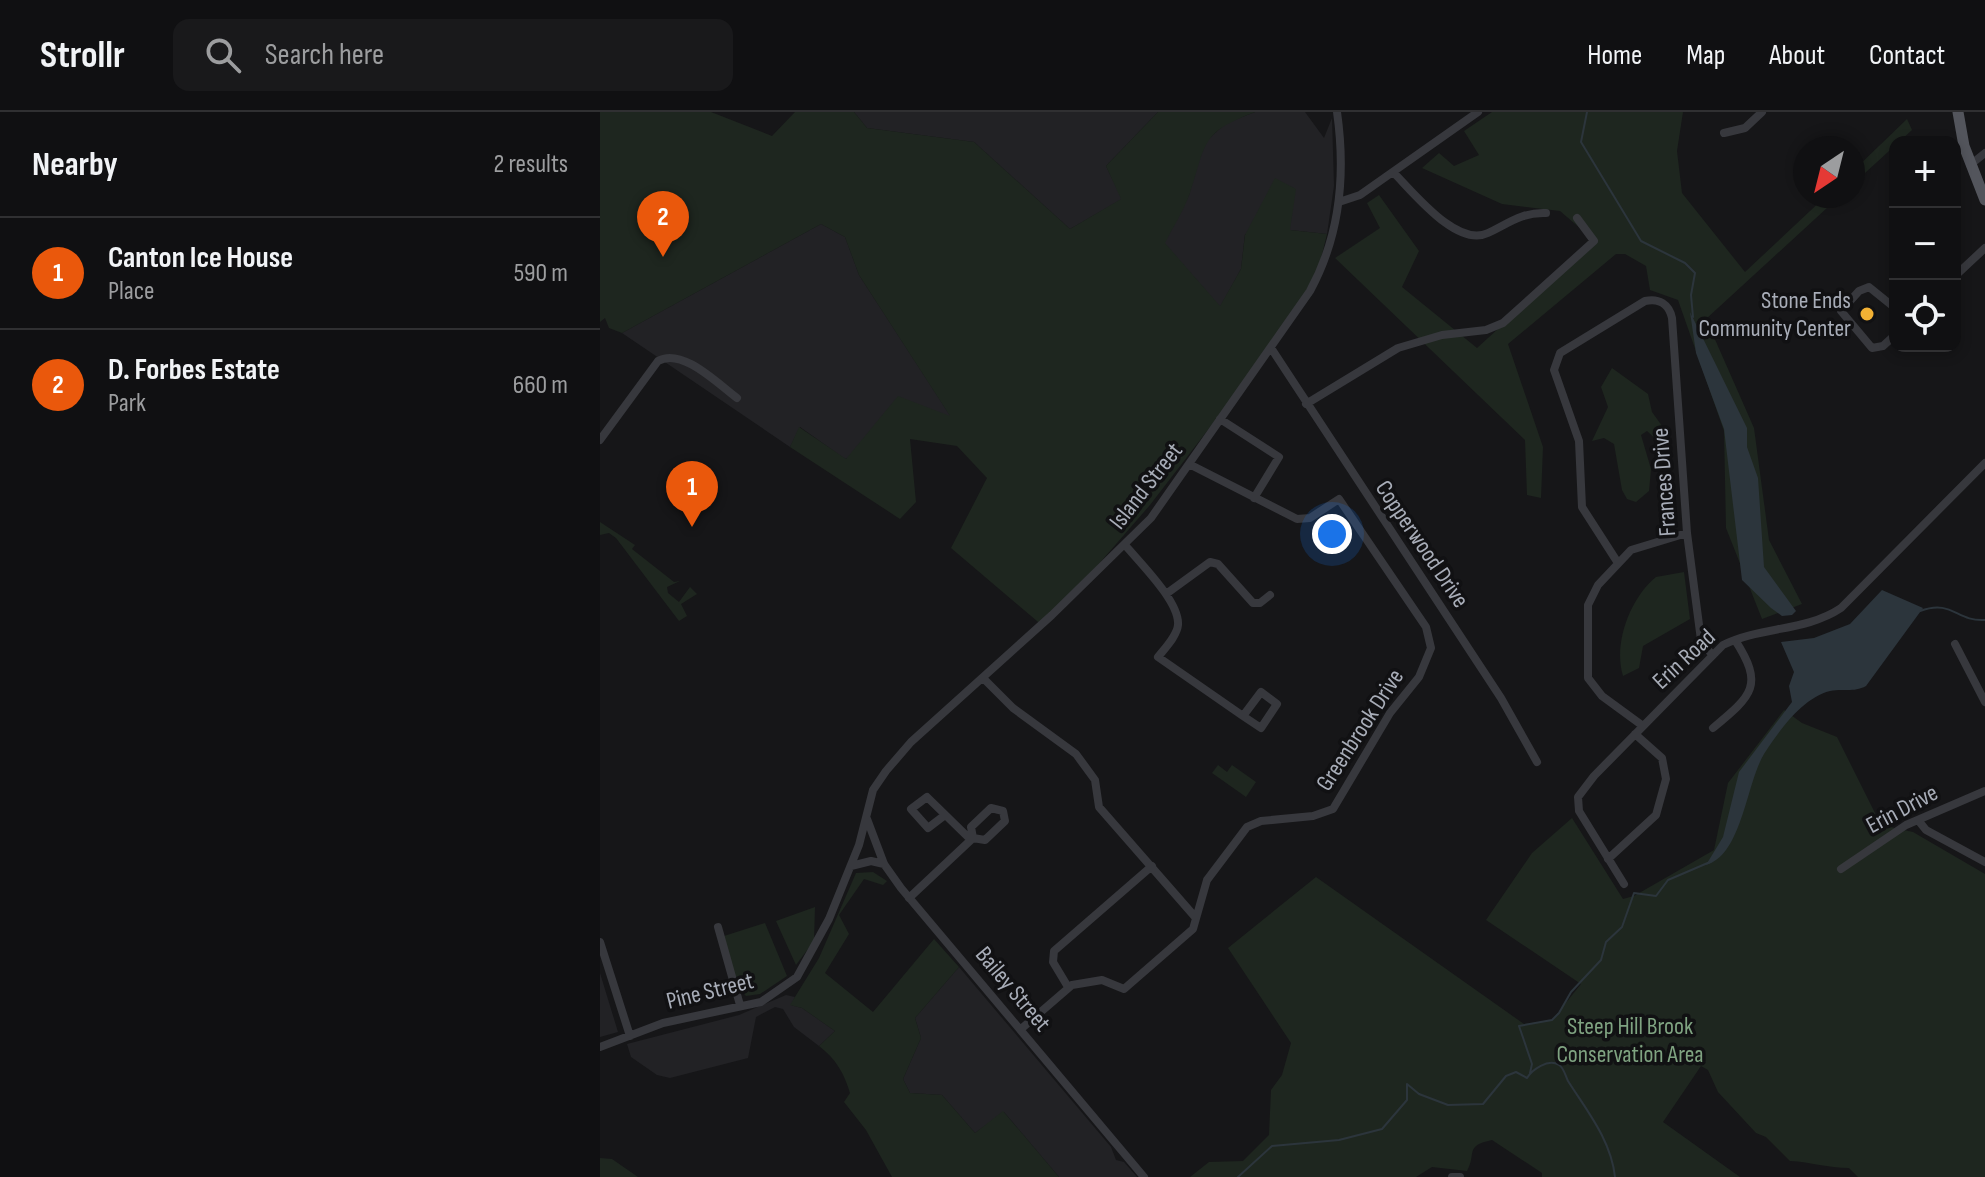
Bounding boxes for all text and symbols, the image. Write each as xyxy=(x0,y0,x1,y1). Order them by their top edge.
search box xyxy=(173,19,733,91)
text: Strollr xyxy=(40,33,125,78)
icon: search xyxy=(201,33,245,77)
text: Search here xyxy=(265,37,384,73)
text: Home xyxy=(1587,39,1642,72)
text: Map xyxy=(1686,39,1725,72)
text: About xyxy=(1769,39,1825,72)
text: Contact xyxy=(1869,39,1945,72)
north arrow xyxy=(1793,136,1865,208)
map controls xyxy=(1889,136,1961,352)
button: + xyxy=(1889,136,1961,208)
text: Nearby xyxy=(32,144,118,185)
text: 2 results xyxy=(494,149,568,180)
pin: 2 xyxy=(637,191,689,257)
button: − xyxy=(1889,208,1961,280)
text: Canton Ice House xyxy=(108,240,293,276)
text: 1 xyxy=(53,258,63,289)
text: 590 m xyxy=(514,258,568,289)
text: Place xyxy=(108,276,155,307)
button: locate xyxy=(1889,280,1961,352)
place label: Stone Ends Community Center xyxy=(1698,286,1851,343)
marker: Stone Ends Community Center xyxy=(1858,305,1876,323)
text: D. Forbes Estate xyxy=(108,352,280,388)
text: 2 xyxy=(52,370,64,401)
text: 660 m xyxy=(513,370,568,401)
text: Park xyxy=(108,388,146,419)
street label: Frances Drive xyxy=(1646,427,1682,537)
street label: Island Street xyxy=(1103,437,1189,535)
pin: 1 xyxy=(666,461,718,527)
street label: Copperwood Drive xyxy=(1369,475,1475,613)
your location xyxy=(1312,514,1352,554)
street label: Erin Road xyxy=(1647,623,1721,695)
street label: Greenbrook Drive xyxy=(1310,664,1410,796)
street label: Erin Drive xyxy=(1861,778,1943,840)
street label: Bailey Street xyxy=(969,941,1057,1037)
street label: Pine Street xyxy=(663,966,757,1016)
park label: Steep Hill Brook Conservation Area xyxy=(1556,1012,1704,1069)

